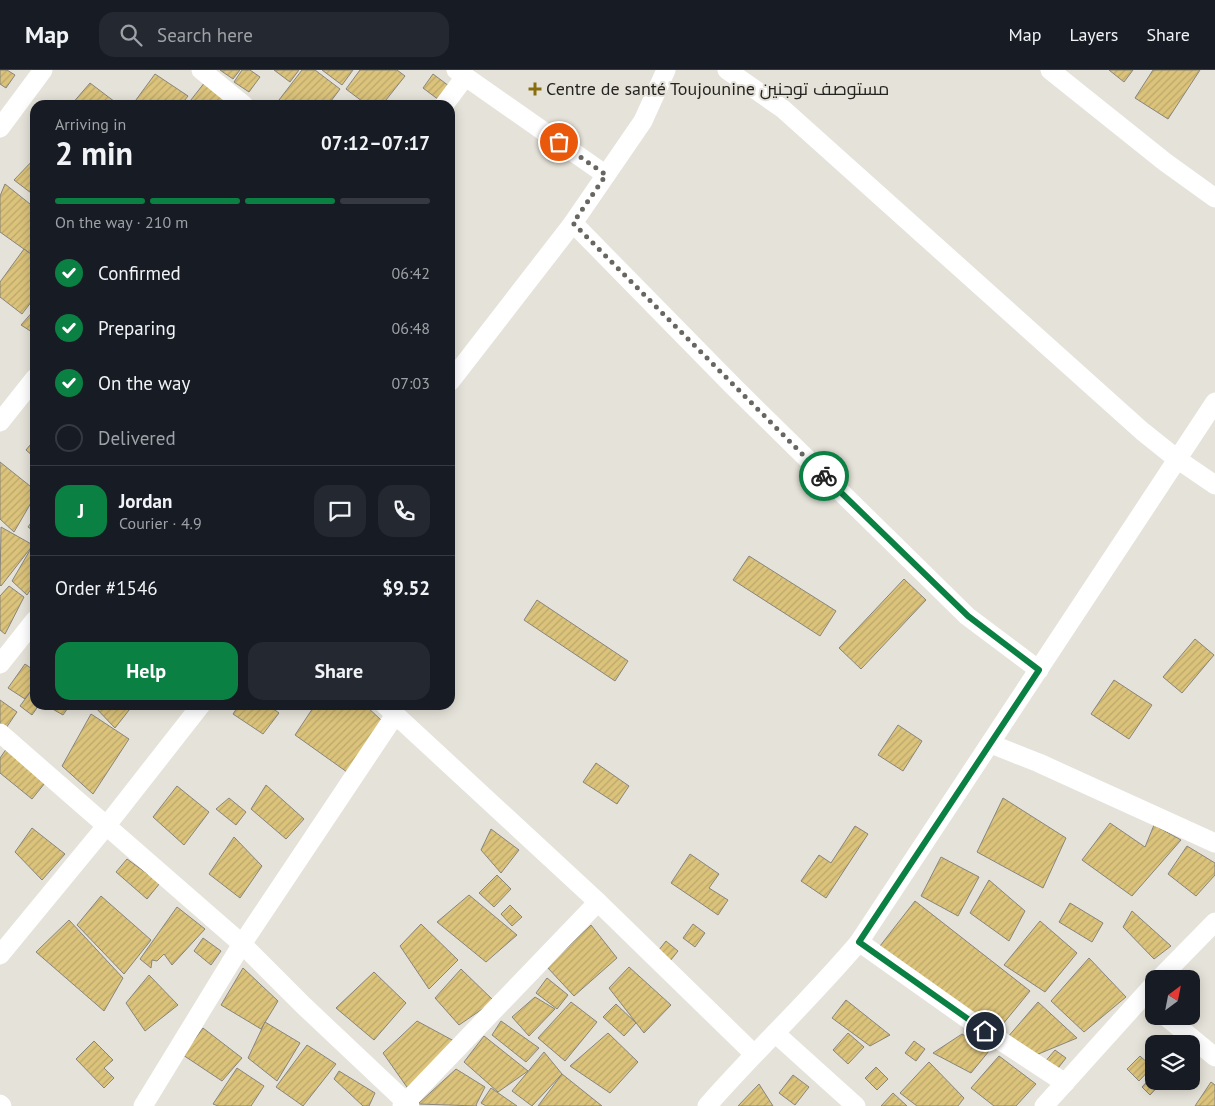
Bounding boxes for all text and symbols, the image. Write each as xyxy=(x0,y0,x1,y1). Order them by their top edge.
search box xyxy=(99,12,449,57)
text: Map xyxy=(25,19,69,50)
icon: search xyxy=(117,21,145,49)
text: Search here xyxy=(157,23,253,47)
text: Map xyxy=(1009,23,1041,46)
text: Layers xyxy=(1069,23,1118,46)
text: Share xyxy=(1146,23,1190,46)
place label: Centre de santé Toujounine مستوصف توجنين xyxy=(546,77,889,100)
marker: Centre de santé Toujounine مستوصف توجنين xyxy=(528,82,542,96)
text: Arriving in xyxy=(55,114,126,134)
pin xyxy=(538,121,580,163)
icon: bag xyxy=(545,128,573,156)
text: 07:12–07:17 xyxy=(321,131,430,155)
text: 2 min xyxy=(55,132,133,174)
text: On the way · 210 m xyxy=(55,212,188,232)
icon: check xyxy=(55,259,83,287)
text: Confirmed xyxy=(98,261,181,285)
text: 06:42 xyxy=(392,263,430,283)
icon: check xyxy=(55,314,83,342)
text: Preparing xyxy=(98,316,176,340)
text: 06:48 xyxy=(392,318,430,338)
icon: check xyxy=(55,369,83,397)
text: On the way xyxy=(98,371,190,395)
text: 07:03 xyxy=(392,373,430,393)
text: Delivered xyxy=(98,426,176,450)
courier xyxy=(799,451,849,501)
icon: bike xyxy=(810,462,838,490)
button: chat xyxy=(314,485,366,537)
button: phone xyxy=(378,485,430,537)
text: Jordan xyxy=(119,489,172,513)
text: J xyxy=(78,499,84,523)
text: Courier · 4.9 xyxy=(119,513,202,533)
text: Order #1546 xyxy=(55,576,158,600)
text: $9.52 xyxy=(382,576,430,600)
button: Help xyxy=(55,642,238,700)
button: Share xyxy=(248,642,430,700)
north arrow xyxy=(1145,970,1200,1025)
map controls xyxy=(1145,970,1200,1090)
pin xyxy=(964,1010,1006,1052)
icon: home xyxy=(971,1017,999,1045)
button: layers xyxy=(1145,1035,1200,1090)

